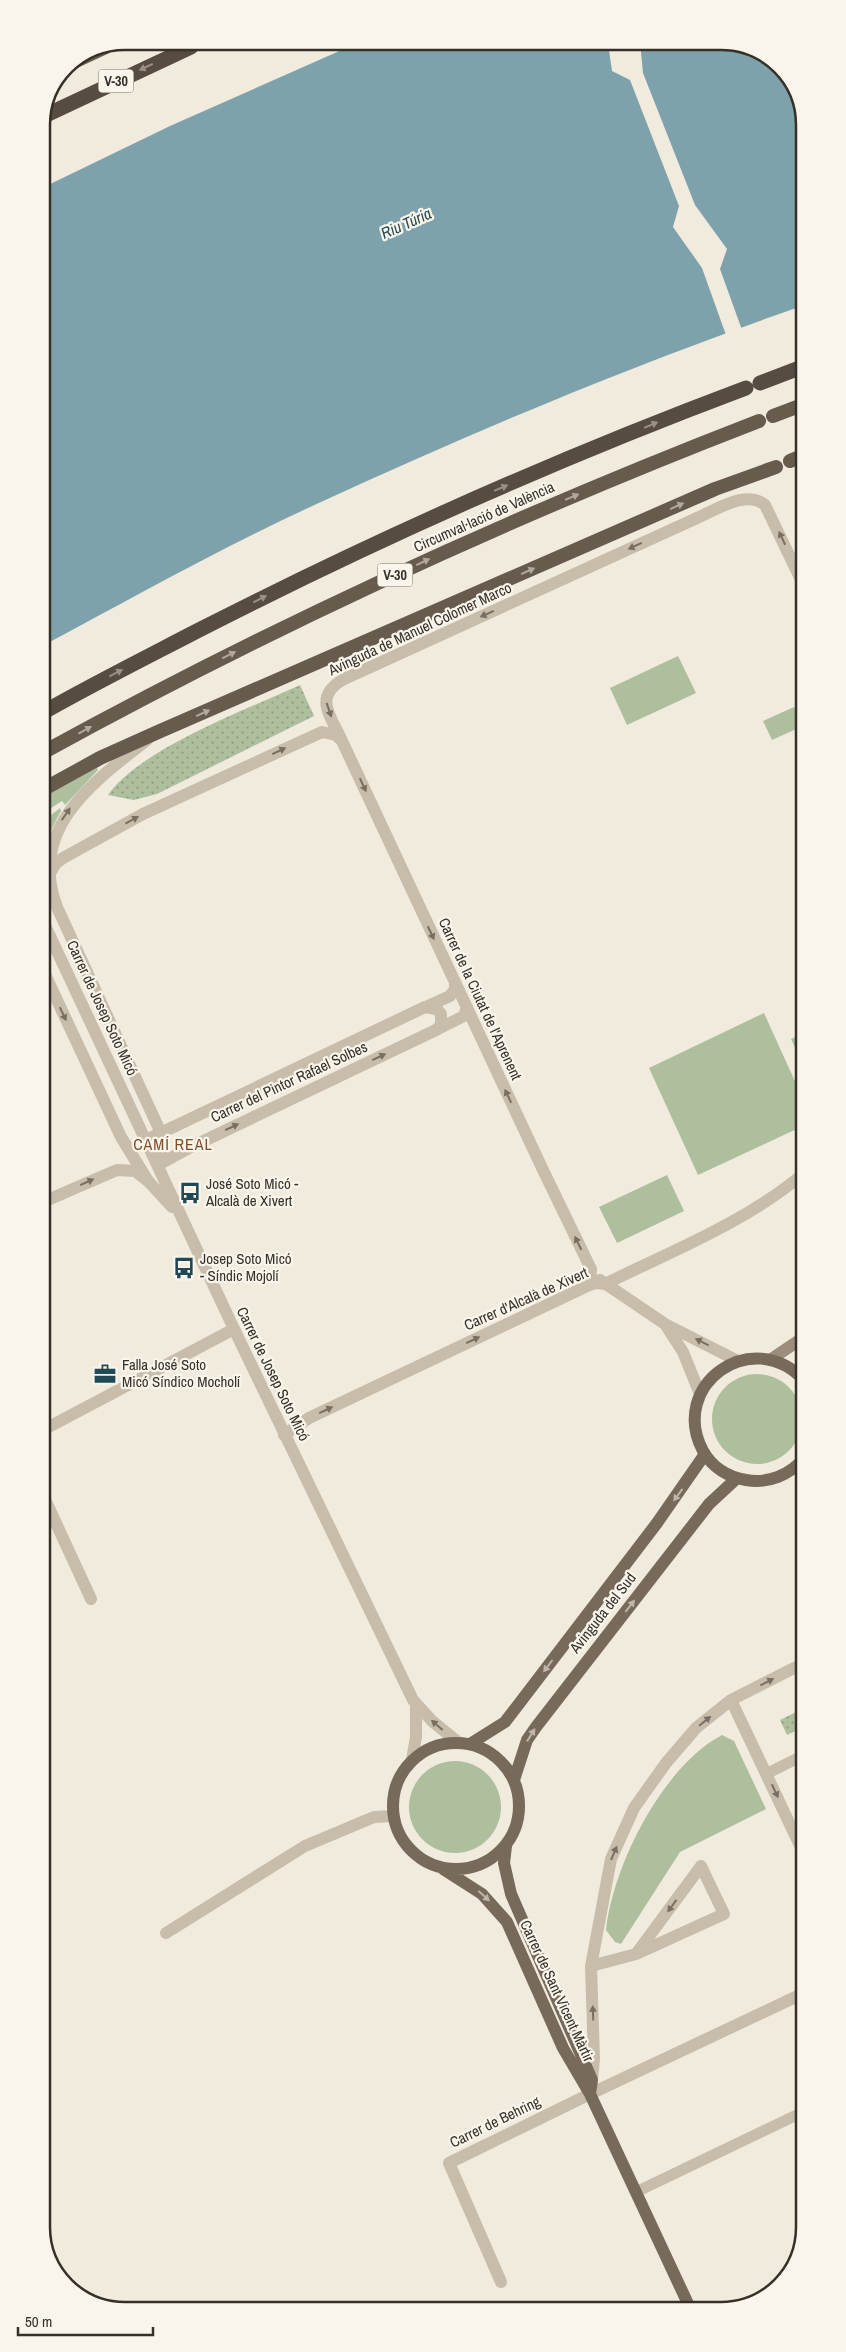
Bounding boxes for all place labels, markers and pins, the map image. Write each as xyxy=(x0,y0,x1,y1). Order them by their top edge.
place label: José Soto Micó - Alcalà de Xivert xyxy=(205,1173,298,1211)
bus stop icon: José Soto Micó - Alcalà de Xivert xyxy=(177,1180,203,1206)
place label: Josep Soto Micó - Síndic Mojolí xyxy=(200,1248,292,1286)
bus stop icon: Josep Soto Micó - Síndic Mojolí xyxy=(171,1255,197,1281)
place label: Falla José Soto Micó Síndico Mocholí xyxy=(122,1354,241,1392)
office icon: Falla José Soto Micó Síndico Mocholí xyxy=(92,1361,118,1387)

